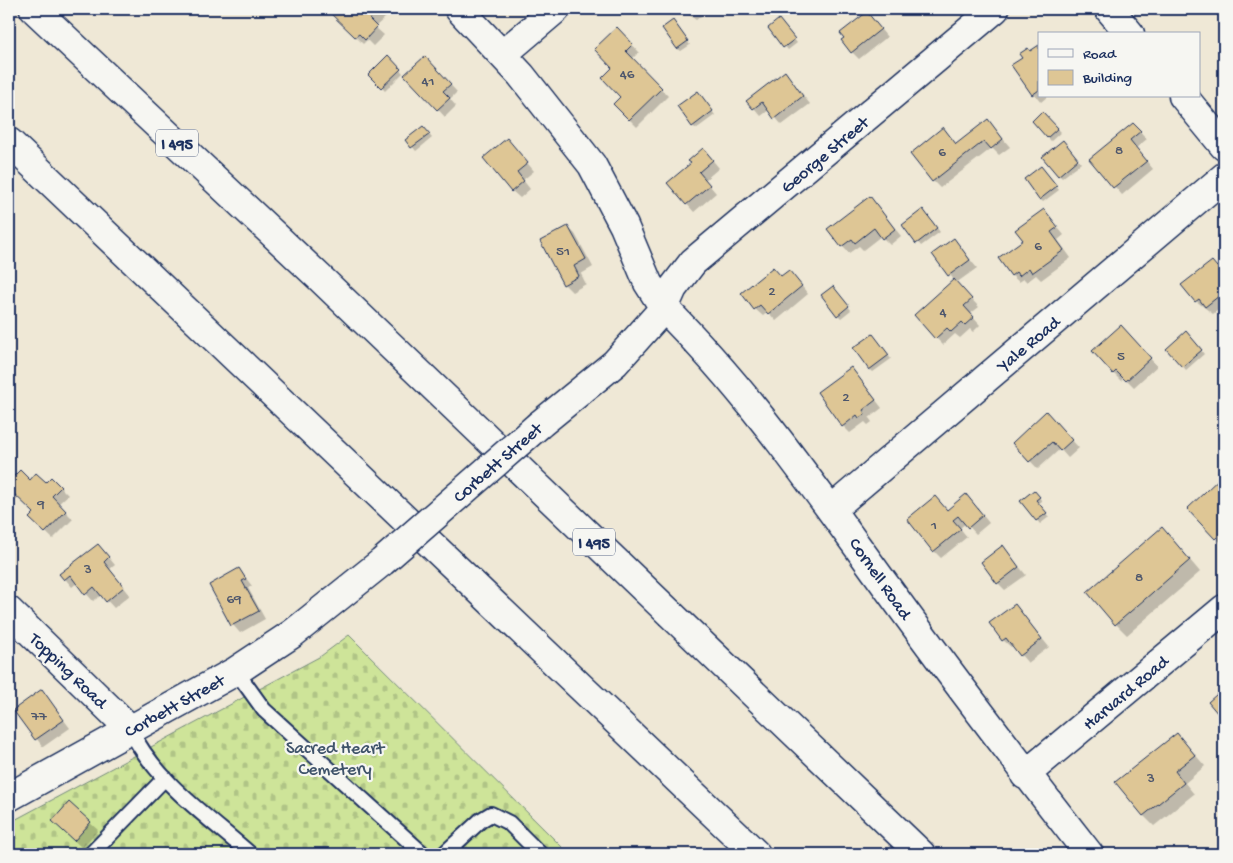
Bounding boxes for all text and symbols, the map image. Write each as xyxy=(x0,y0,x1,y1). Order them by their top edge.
legend xyxy=(1038,32,1200,98)
text: Road xyxy=(1083,46,1117,64)
house number: 46 xyxy=(620,66,635,84)
text: Building xyxy=(1082,70,1132,88)
house number: 41 xyxy=(421,73,435,91)
street label: George Street xyxy=(777,112,875,199)
road number: I 495 xyxy=(156,130,198,156)
house number: 8 xyxy=(1115,142,1123,160)
house number: 6 xyxy=(938,144,946,162)
house number: 6 xyxy=(1034,238,1042,256)
house number: 51 xyxy=(556,243,570,261)
house number: 2 xyxy=(768,283,776,301)
house number: 4 xyxy=(939,304,947,322)
street label: Yale Road xyxy=(993,312,1066,378)
house number: 5 xyxy=(1117,348,1125,366)
house number: 2 xyxy=(842,389,850,407)
street label: Corbett Street xyxy=(450,418,549,508)
house number: 9 xyxy=(36,496,45,514)
house number: 1 xyxy=(930,517,937,535)
road number: I 495 xyxy=(573,528,615,556)
street label: Cornell Road xyxy=(843,535,916,625)
house number: 3 xyxy=(83,561,92,579)
house number: 8 xyxy=(1135,569,1143,587)
house number: 69 xyxy=(226,591,242,609)
street label: Topping Road xyxy=(23,629,112,715)
street label: Harvard Road xyxy=(1080,651,1175,736)
street label: Corbett Street xyxy=(121,670,230,743)
house number: 77 xyxy=(30,708,48,726)
park label: Sacred Heart Cemetery xyxy=(286,739,386,781)
house number: 3 xyxy=(1146,770,1155,788)

